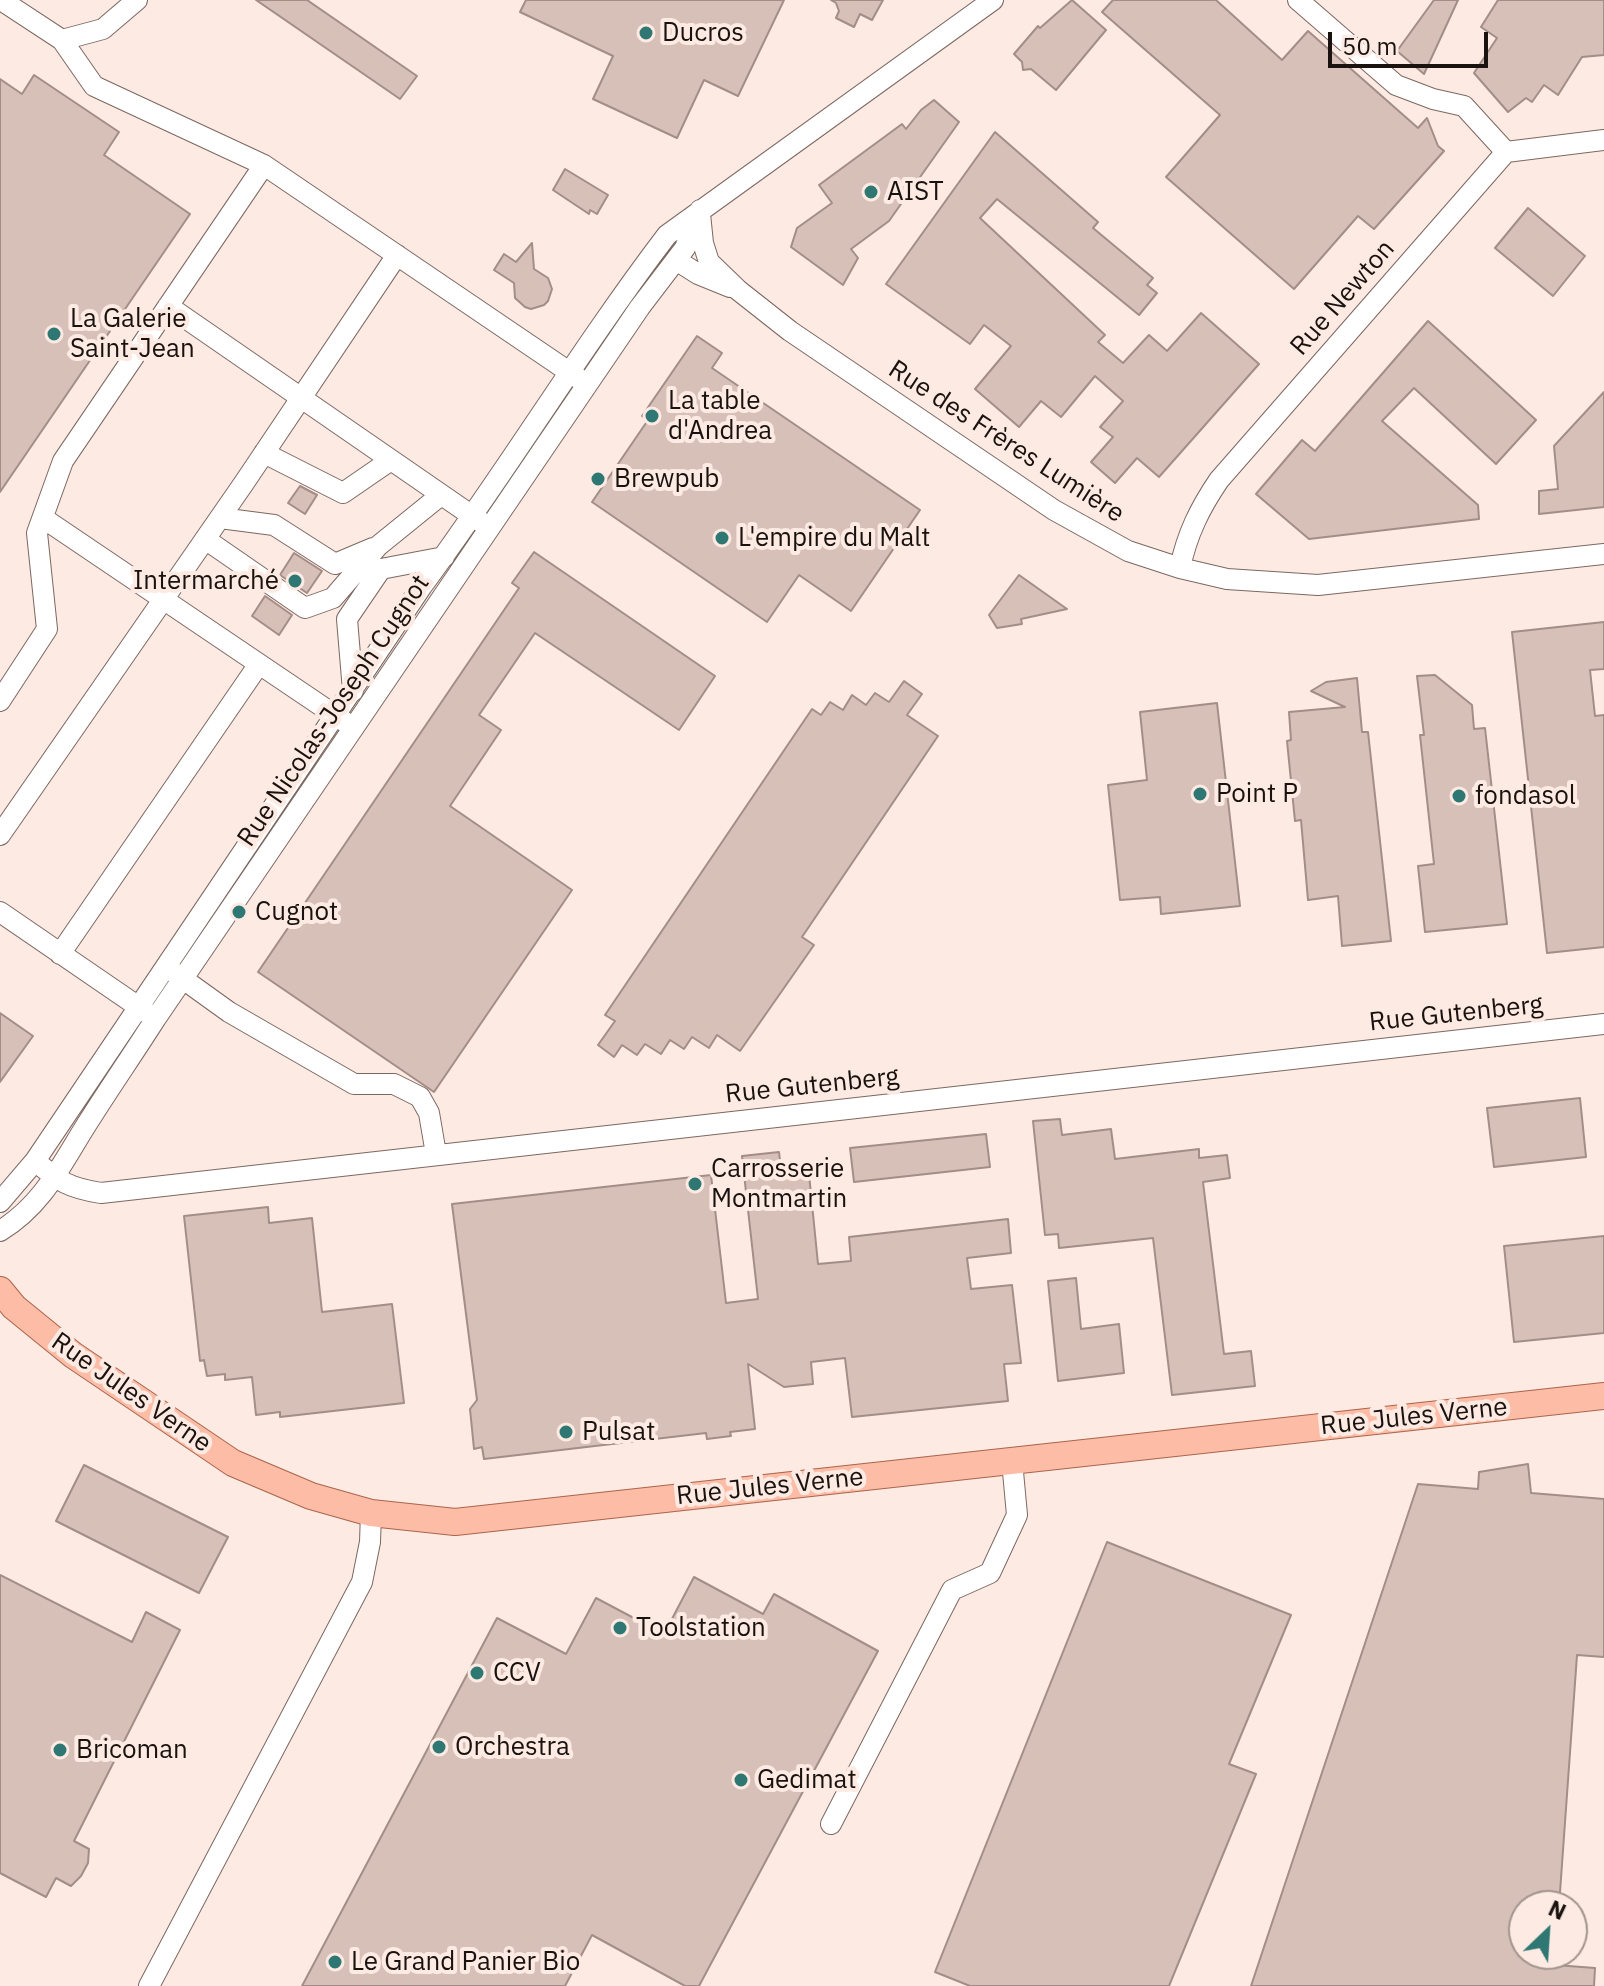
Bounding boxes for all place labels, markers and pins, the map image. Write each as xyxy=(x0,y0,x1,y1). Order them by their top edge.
place label: Ducros xyxy=(662,17,744,49)
marker: Ducros xyxy=(637,24,655,42)
place label: AIST xyxy=(887,176,944,208)
marker: AIST xyxy=(862,183,880,201)
place label: La Galerie Saint-Jean xyxy=(70,303,195,364)
marker: La Galerie Saint-Jean xyxy=(45,325,63,343)
place label: La table d'Andrea xyxy=(668,385,772,446)
marker: La table d'Andrea xyxy=(643,407,661,425)
place label: Brewpub xyxy=(614,463,719,495)
marker: Brewpub xyxy=(589,470,607,488)
place label: L'empire du Malt xyxy=(738,522,930,554)
marker: L'empire du Malt xyxy=(713,529,731,547)
place label: Intermarché xyxy=(133,565,279,597)
marker: Intermarché xyxy=(286,572,304,590)
place label: Point P xyxy=(1216,778,1298,810)
place label: fondasol xyxy=(1475,780,1576,812)
marker: Point P xyxy=(1191,785,1209,803)
marker: fondasol xyxy=(1450,787,1468,805)
place label: Cugnot xyxy=(255,896,338,928)
marker: Cugnot xyxy=(230,903,248,921)
place label: Carrosserie Montmartin xyxy=(711,1153,847,1214)
marker: Carrosserie Montmartin xyxy=(686,1175,704,1193)
place label: Pulsat xyxy=(582,1416,655,1448)
marker: Pulsat xyxy=(557,1423,575,1441)
place label: Toolstation xyxy=(636,1612,766,1644)
marker: Toolstation xyxy=(611,1619,629,1637)
place label: CCV xyxy=(493,1657,541,1689)
marker: CCV xyxy=(468,1664,486,1682)
place label: Orchestra xyxy=(455,1731,570,1763)
place label: Bricoman xyxy=(76,1734,188,1766)
marker: Orchestra xyxy=(430,1738,448,1756)
marker: Bricoman xyxy=(51,1741,69,1759)
place label: Gedimat xyxy=(757,1764,857,1796)
marker: Gedimat xyxy=(732,1771,750,1789)
place label: Le Grand Panier Bio xyxy=(351,1946,580,1978)
marker: Le Grand Panier Bio xyxy=(326,1953,344,1971)

